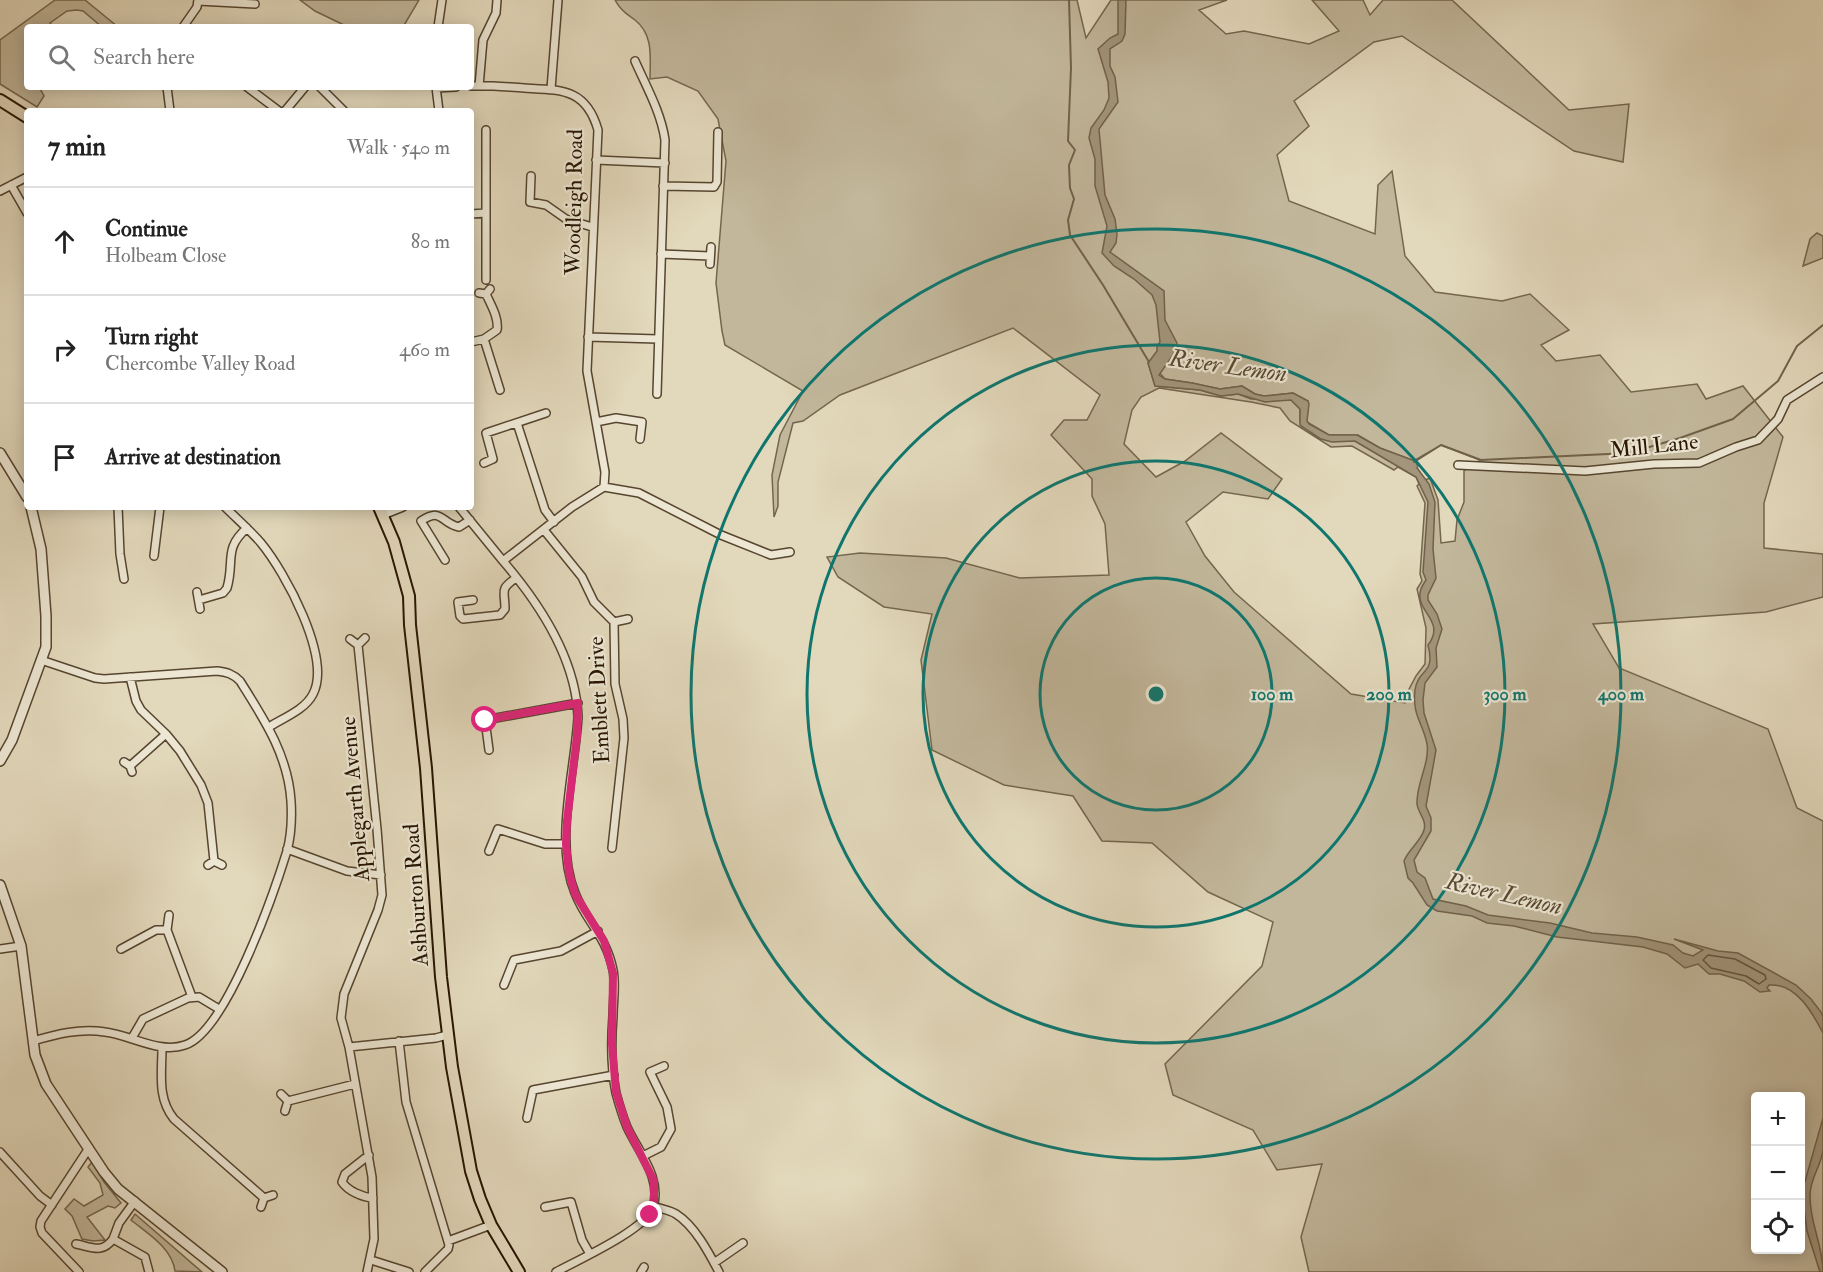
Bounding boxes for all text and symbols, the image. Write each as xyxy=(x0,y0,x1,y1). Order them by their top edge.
search box xyxy=(24,24,474,90)
icon: search xyxy=(45,41,78,74)
text: Search here xyxy=(93,43,195,71)
street label: Woodleigh Road xyxy=(559,129,589,276)
text: 7 min xyxy=(48,131,106,163)
text: Walk · 540 m xyxy=(347,135,450,160)
text: Continue xyxy=(105,215,188,243)
icon: ahead xyxy=(48,225,81,258)
text: 80 m xyxy=(411,229,450,254)
text: Holbeam Close xyxy=(105,243,226,268)
text: Turn right xyxy=(105,323,198,351)
icon: right xyxy=(48,333,81,366)
text: 460 m xyxy=(399,337,450,362)
water label: River Lemon xyxy=(1166,342,1289,390)
text: Chercombe Valley Road xyxy=(105,351,295,376)
street label: Mill Lane xyxy=(1608,427,1700,465)
icon: arrive xyxy=(48,441,81,474)
text: Arrive at destination xyxy=(105,443,281,471)
street label: Emblett Drive xyxy=(582,636,616,764)
text: 100 m xyxy=(1251,683,1294,706)
text: 200 m xyxy=(1366,683,1413,706)
text: 300 m xyxy=(1483,683,1528,706)
text: 400 m xyxy=(1597,683,1645,706)
centre of rings xyxy=(1146,684,1166,704)
route start xyxy=(471,706,497,732)
street label: Applegarth Avenue xyxy=(334,715,377,884)
street label: Ashburton Road xyxy=(397,823,435,968)
water label: River Lemon xyxy=(1442,865,1565,922)
map controls xyxy=(1751,1092,1805,1254)
button: + xyxy=(1751,1092,1805,1146)
button: − xyxy=(1751,1146,1805,1200)
button: locate xyxy=(1751,1200,1805,1254)
route end xyxy=(636,1201,662,1227)

